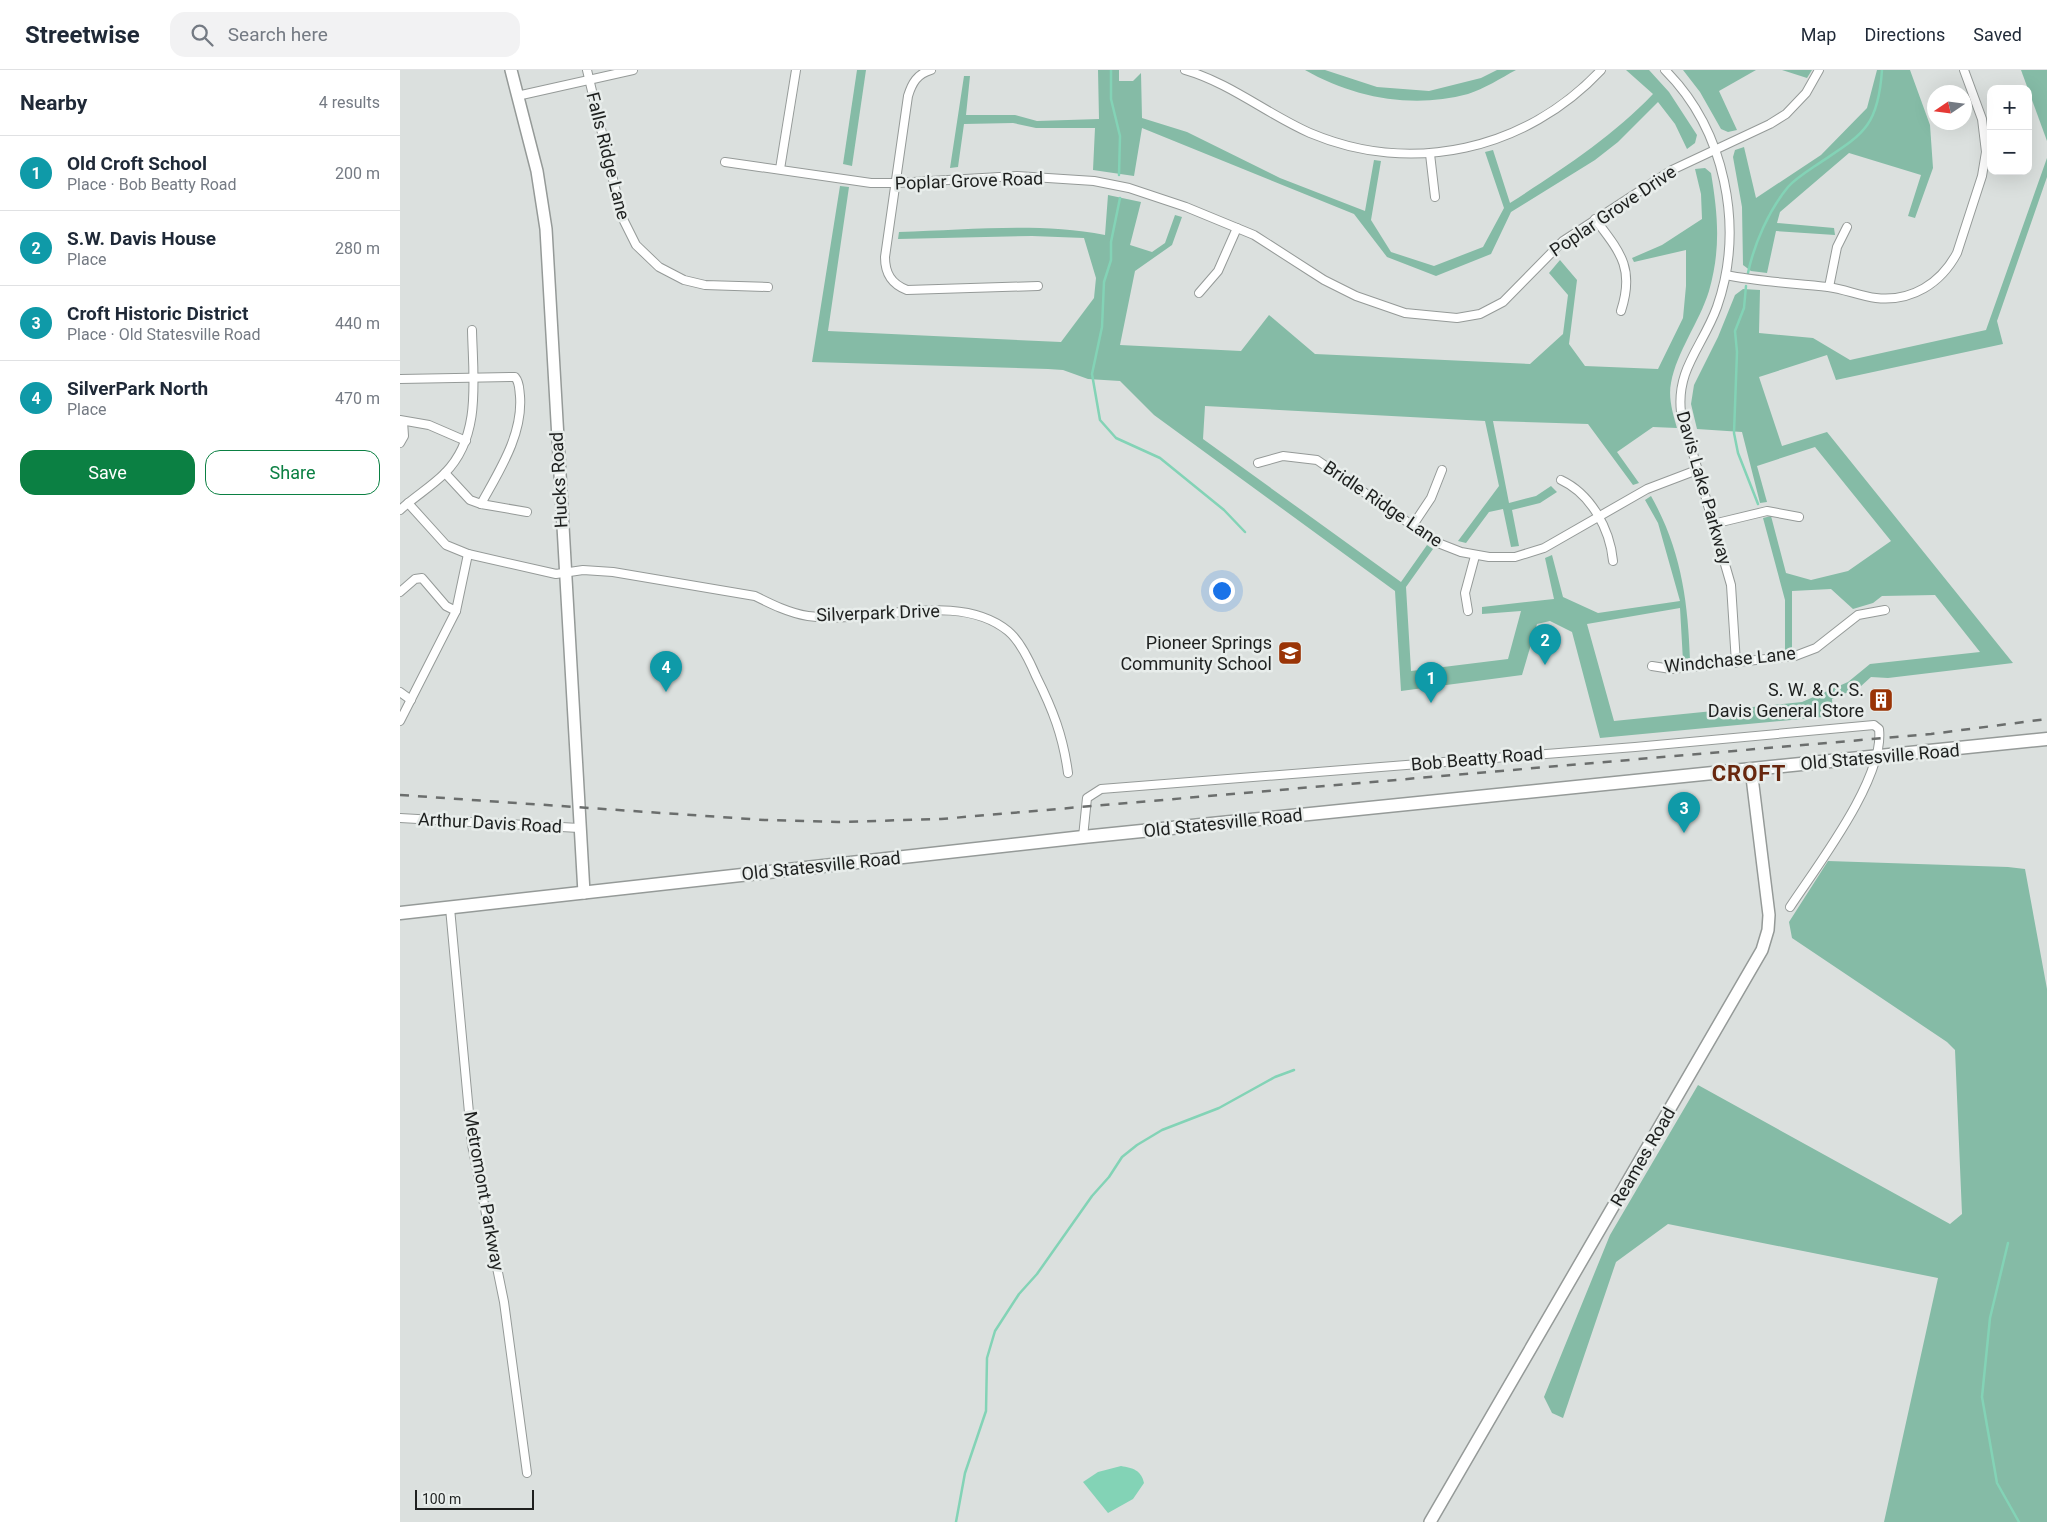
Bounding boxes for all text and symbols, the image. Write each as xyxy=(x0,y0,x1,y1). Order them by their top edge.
search box xyxy=(170,12,520,57)
text: Streetwise xyxy=(25,21,140,49)
icon: search xyxy=(188,21,216,49)
text: Search here xyxy=(228,23,328,46)
text: Map xyxy=(1801,24,1836,45)
text: Directions xyxy=(1864,24,1945,45)
text: Saved xyxy=(1973,24,2022,45)
north arrow xyxy=(1927,85,1972,130)
map controls xyxy=(1987,85,2032,175)
button: + xyxy=(1987,85,2032,130)
street label: Falls Ridge Lane xyxy=(582,90,634,222)
text: Nearby xyxy=(20,91,87,115)
text: 4 results xyxy=(319,93,380,112)
button: − xyxy=(1987,130,2032,175)
text: Old Croft School xyxy=(67,152,207,175)
street label: Poplar Grove Drive xyxy=(1546,161,1680,261)
text: 1 xyxy=(31,164,41,183)
text: 200 m xyxy=(335,164,380,183)
street label: Poplar Grove Road xyxy=(894,167,1044,194)
text: Place · Bob Beatty Road xyxy=(67,175,237,194)
text: S.W. Davis House xyxy=(67,227,216,250)
text: 2 xyxy=(31,239,41,258)
text: 280 m xyxy=(335,239,380,258)
text: Place xyxy=(67,250,107,269)
text: Croft Historic District xyxy=(67,302,248,325)
text: 3 xyxy=(31,314,41,333)
text: 440 m xyxy=(335,314,380,333)
text: Place · Old Statesville Road xyxy=(67,325,261,344)
text: SilverPark North xyxy=(67,377,208,400)
text: 4 xyxy=(31,389,41,408)
text: 470 m xyxy=(335,389,380,408)
text: Place xyxy=(67,400,107,419)
street label: Davis Lake Parkway xyxy=(1673,409,1737,568)
street label: Hucks Road xyxy=(545,431,572,529)
button: Save xyxy=(20,450,195,495)
button: Share xyxy=(205,450,380,495)
street label: Bridle Ridge Lane xyxy=(1320,456,1447,551)
your location xyxy=(1209,578,1235,604)
street label: Silverpark Drive xyxy=(816,600,940,625)
pin: 2 xyxy=(1529,624,1561,665)
place label: Pioneer Springs Community School xyxy=(1120,632,1272,674)
school or university icon: Pioneer Springs Community School xyxy=(1277,640,1303,666)
street label: Windchase Lane xyxy=(1663,642,1797,677)
pin: 4 xyxy=(650,651,682,692)
pin: 1 xyxy=(1415,662,1447,703)
place label: S. W. & C. S. Davis General Store xyxy=(1708,679,1864,721)
building icon: S. W. & C. S. Davis General Store xyxy=(1868,687,1894,713)
street label: Old Statesville Road xyxy=(1800,739,1960,774)
street label: Bob Beatty Road xyxy=(1410,742,1544,775)
district label: CROFT xyxy=(1712,761,1786,786)
pin: 3 xyxy=(1668,792,1700,833)
street label: Old Statesville Road xyxy=(1142,804,1303,841)
street label: Arthur Davis Road xyxy=(417,808,563,837)
street label: Old Statesville Road xyxy=(740,847,901,884)
street label: Reames Road xyxy=(1606,1104,1679,1210)
street label: Metromont Parkway xyxy=(460,1109,509,1273)
scale bar xyxy=(415,1487,534,1510)
text: 100 m xyxy=(422,1491,461,1507)

